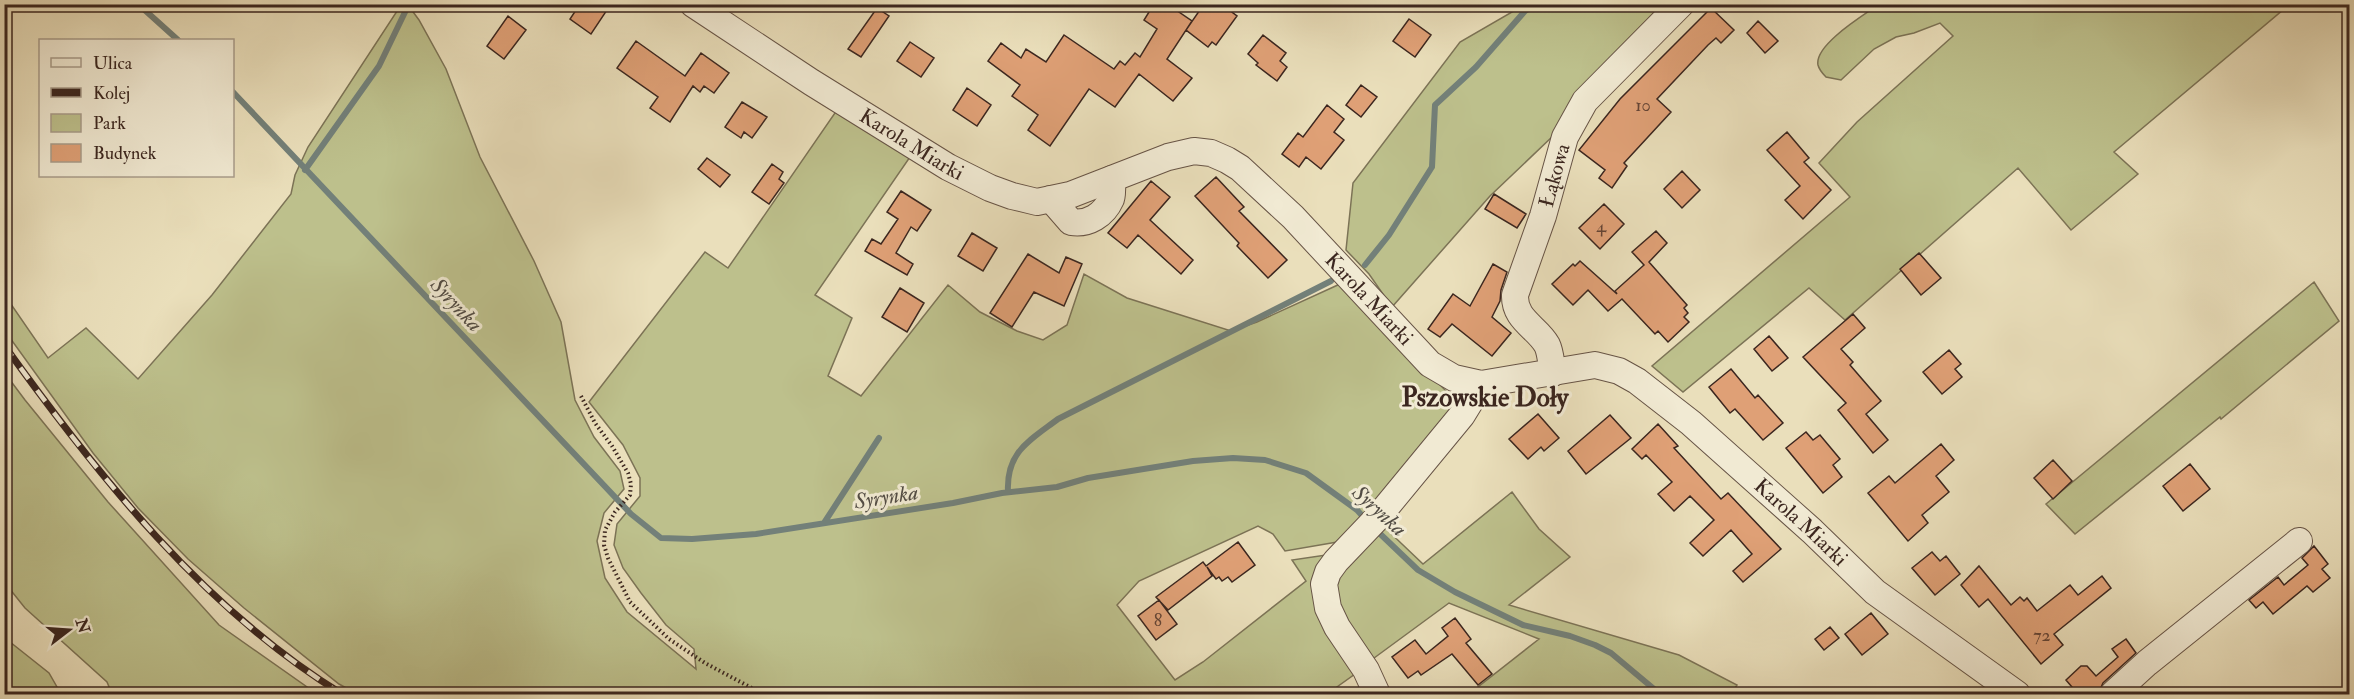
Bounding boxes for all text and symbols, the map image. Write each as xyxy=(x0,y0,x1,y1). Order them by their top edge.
legend xyxy=(39,39,234,177)
text: Ulica xyxy=(93,52,133,75)
text: Kolej xyxy=(93,82,130,105)
house number: 10 xyxy=(1635,94,1651,117)
street label: Karola Miarki xyxy=(854,102,969,187)
text: Park xyxy=(93,112,126,135)
street label: Łąkowa xyxy=(1533,140,1577,210)
text: Budynek xyxy=(93,142,157,165)
house number: 4 xyxy=(1596,215,1607,238)
street label: Karola Miarki xyxy=(1319,247,1419,352)
water label: Syrynka xyxy=(423,271,488,338)
district label: Pszowskie Doły xyxy=(1402,381,1570,415)
street label: Karola Miarki xyxy=(1748,473,1853,572)
water label: Syrynka xyxy=(851,478,920,516)
water label: Syrynka xyxy=(1345,478,1413,543)
north arrow xyxy=(39,600,99,660)
house number: 8 xyxy=(1154,609,1162,632)
text: N xyxy=(70,615,94,636)
house number: 72 xyxy=(2033,624,2051,647)

